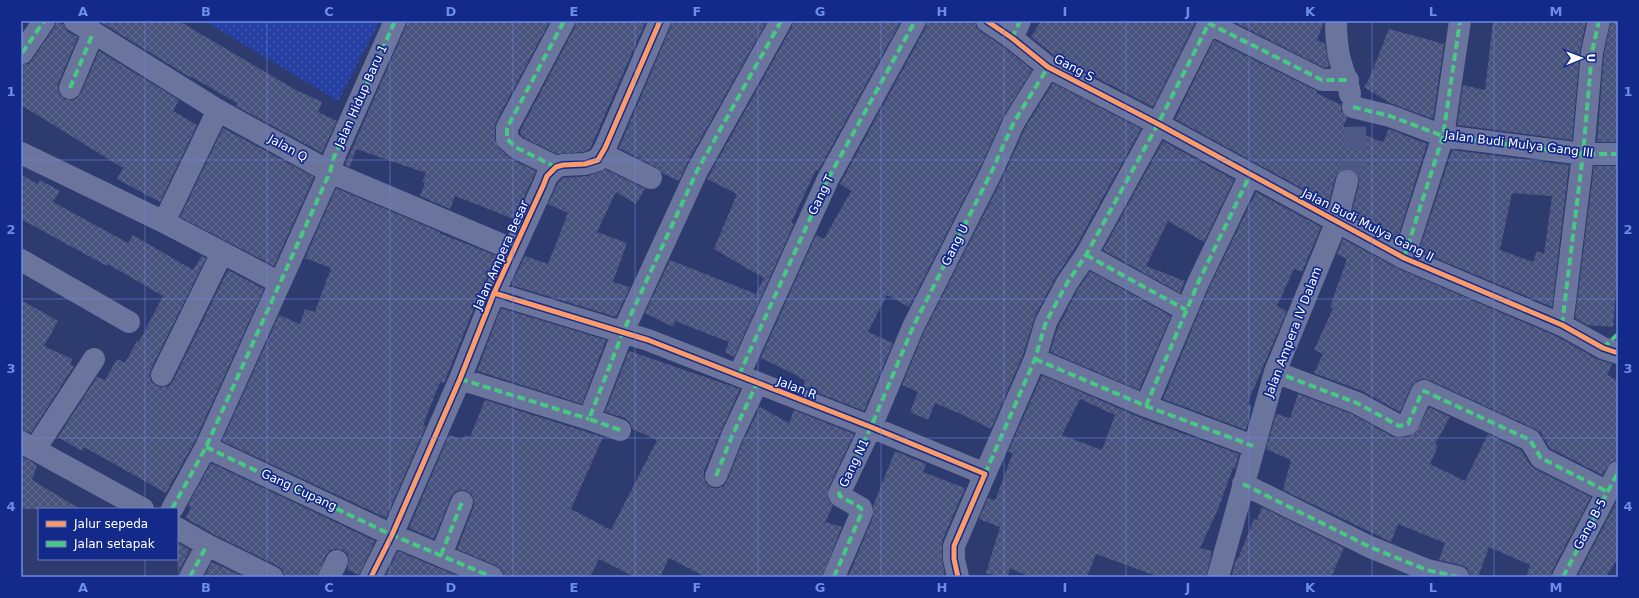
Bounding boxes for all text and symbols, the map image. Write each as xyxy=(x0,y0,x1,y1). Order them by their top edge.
text: A xyxy=(78,4,88,19)
text: B xyxy=(201,4,211,19)
text: C xyxy=(324,4,334,19)
text: D xyxy=(446,4,457,19)
text: E xyxy=(570,4,578,19)
text: F xyxy=(693,4,701,19)
text: G xyxy=(815,4,825,19)
text: H xyxy=(937,4,947,19)
text: I xyxy=(1063,4,1067,19)
text: J xyxy=(1185,4,1190,19)
text: K xyxy=(1305,4,1316,19)
text: L xyxy=(1429,4,1437,19)
text: M xyxy=(1550,4,1562,19)
north arrow xyxy=(1561,38,1601,78)
street label: Jalan Hidup Baru 1 xyxy=(332,42,390,151)
street label: Gang S xyxy=(1052,52,1096,84)
text: U xyxy=(1584,53,1597,62)
text: 1 xyxy=(6,84,16,99)
text: 1 xyxy=(1623,84,1633,99)
street label: Jalan Budi Mulya Gang III xyxy=(1443,128,1594,160)
street label: Jalan Q xyxy=(265,131,310,164)
street label: Gang T xyxy=(805,172,837,217)
street label: Jalan Budi Mulya Gang II xyxy=(1299,185,1436,264)
street label: Jalan Ampera Besar xyxy=(470,198,531,313)
text: 2 xyxy=(6,222,16,237)
street label: Gang U xyxy=(939,222,971,268)
text: 2 xyxy=(1623,222,1633,237)
street label: Jalan Ampera IV Dalam xyxy=(1261,265,1324,400)
text: 3 xyxy=(6,361,16,376)
text: 3 xyxy=(1623,361,1633,376)
street label: Jalan R xyxy=(774,374,819,402)
street label: Gang N1 xyxy=(836,436,872,490)
street label: Gang Cupang xyxy=(259,466,339,514)
street label: Gang B-5 xyxy=(1571,496,1609,552)
text: 4 xyxy=(6,499,16,514)
text: 4 xyxy=(1623,499,1633,514)
legend xyxy=(38,508,178,560)
text: Jalur sepeda xyxy=(73,517,148,531)
text: Jalan setapak xyxy=(73,537,155,551)
text: A xyxy=(78,580,88,595)
text: B xyxy=(201,580,211,595)
text: C xyxy=(324,580,334,595)
text: D xyxy=(446,580,457,595)
text: E xyxy=(570,580,578,595)
text: F xyxy=(693,580,701,595)
text: G xyxy=(815,580,825,595)
text: H xyxy=(937,580,947,595)
text: I xyxy=(1063,580,1067,595)
text: J xyxy=(1185,580,1190,595)
text: K xyxy=(1305,580,1316,595)
text: L xyxy=(1429,580,1437,595)
text: M xyxy=(1550,580,1562,595)

